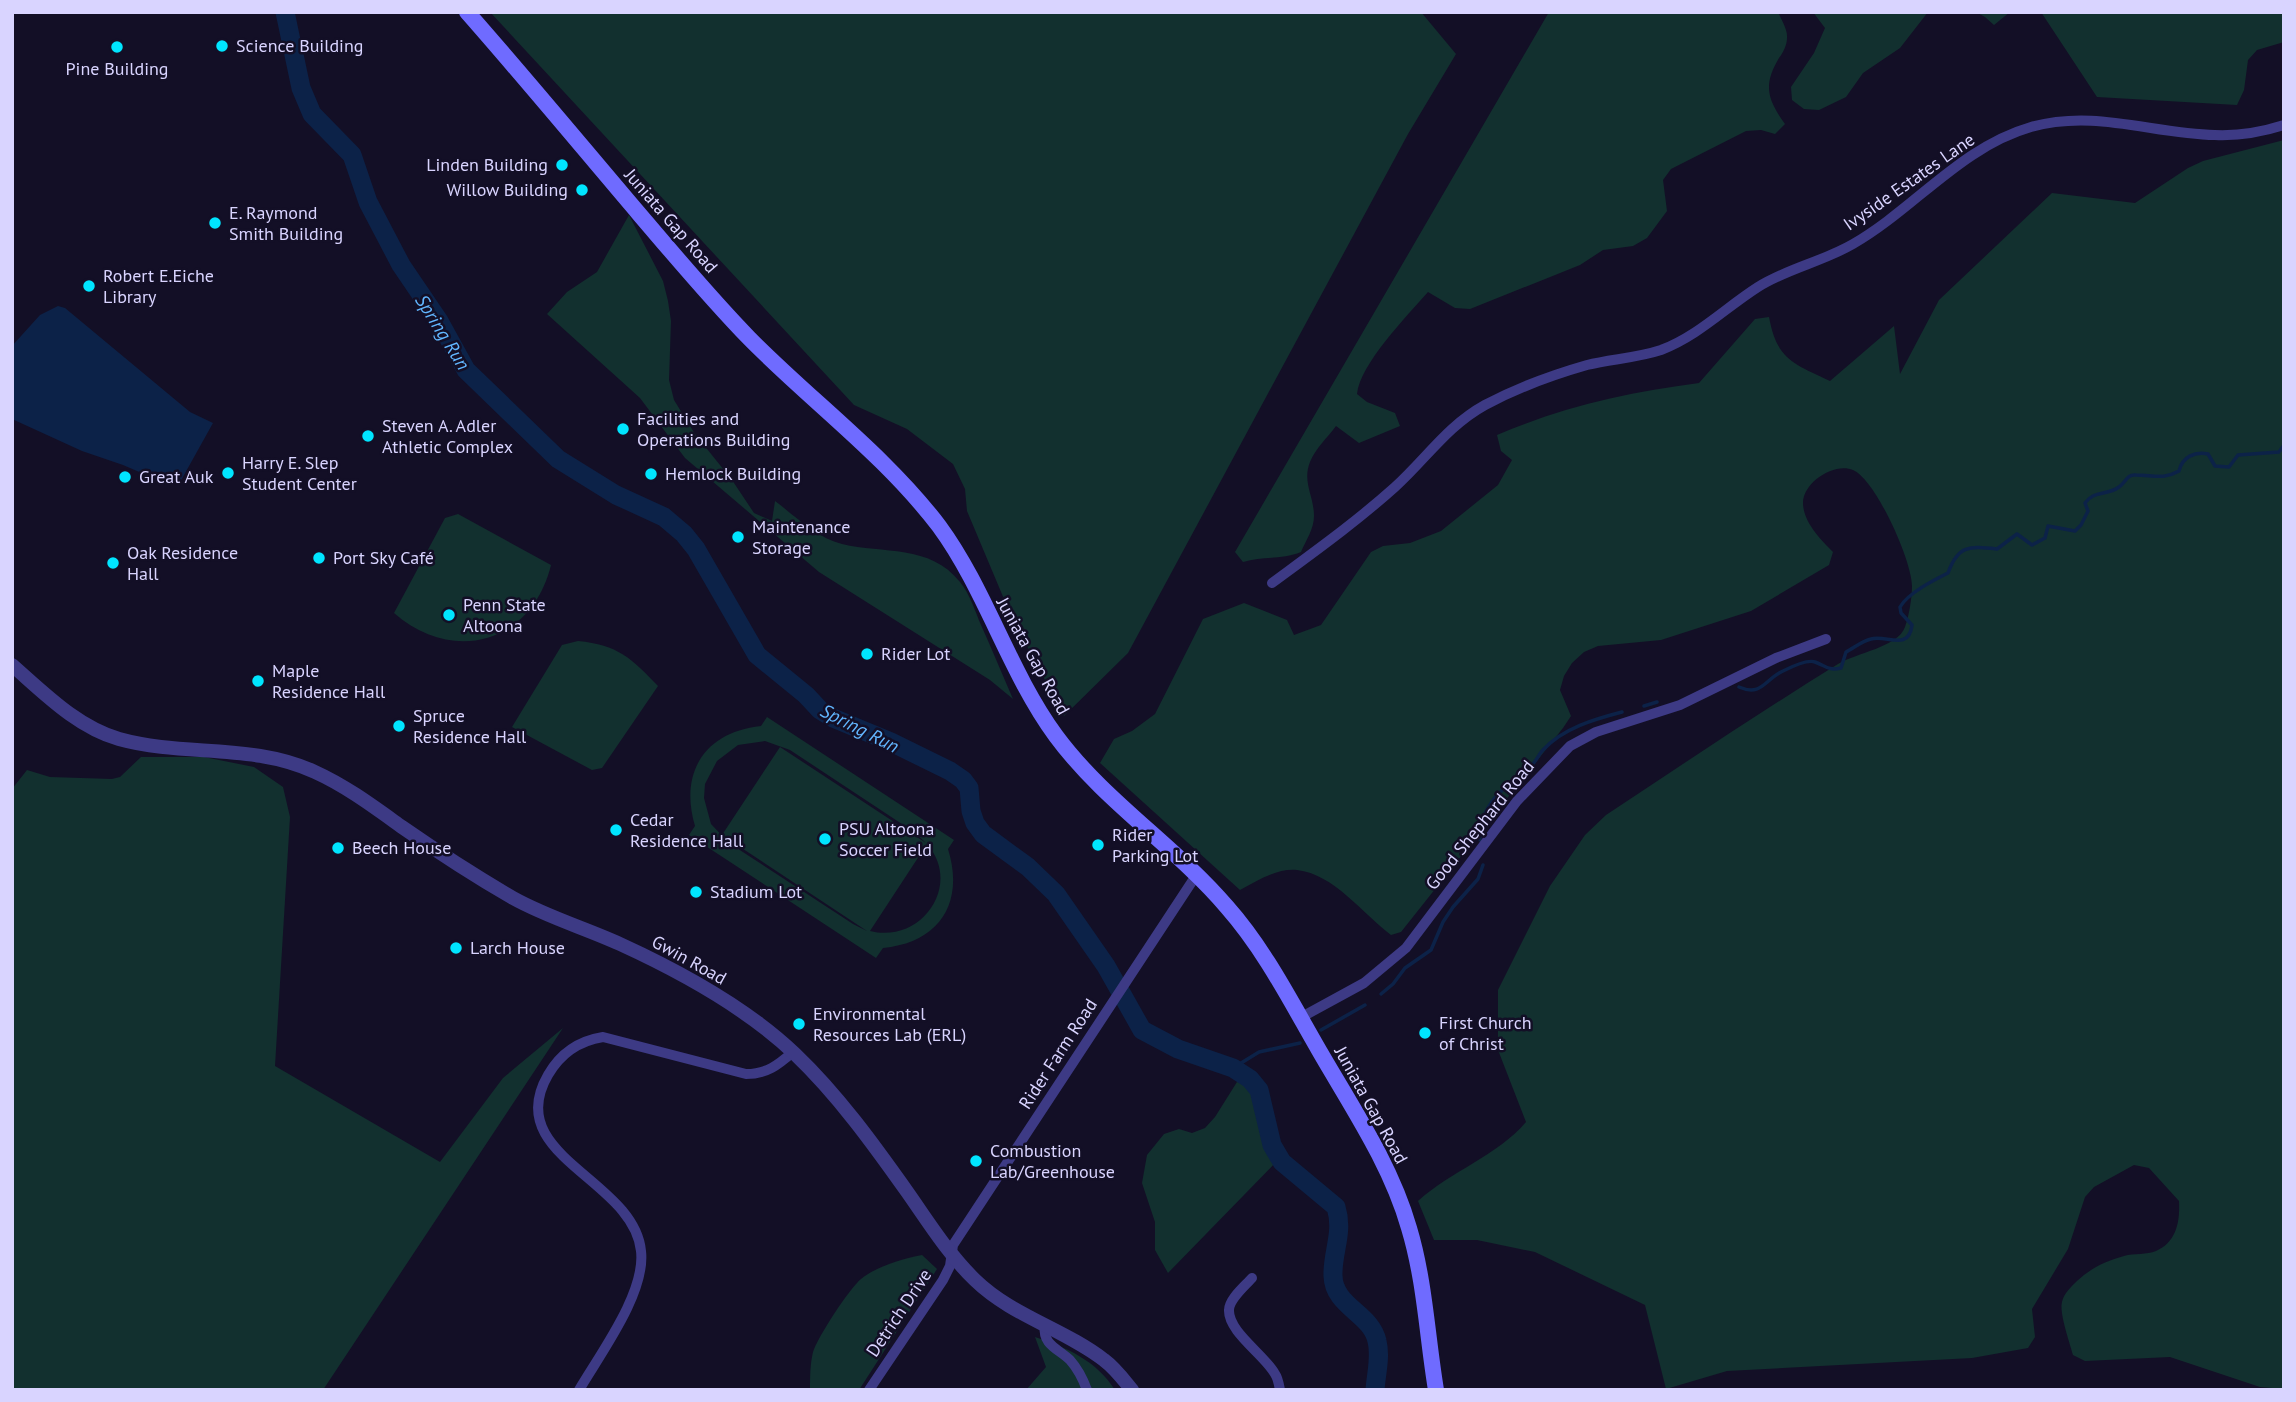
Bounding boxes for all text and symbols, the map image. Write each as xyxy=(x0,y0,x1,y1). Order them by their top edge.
place label: Science Building xyxy=(236,34,363,57)
marker: Science Building xyxy=(214,38,230,54)
marker: Pine Building xyxy=(109,39,125,55)
place label: Pine Building xyxy=(66,57,169,80)
street label: Ivyside Estates Lane xyxy=(1839,128,1979,235)
place label: Linden Building xyxy=(426,153,548,176)
marker: Linden Building xyxy=(554,157,570,173)
street label: Juniata Gap Road xyxy=(619,163,723,278)
place label: Willow Building xyxy=(446,178,568,201)
marker: Willow Building xyxy=(574,182,590,198)
place label: E. Raymond Smith Building xyxy=(229,201,343,245)
marker: E. Raymond Smith Building xyxy=(207,215,223,231)
place label: Robert E.Eiche Library xyxy=(103,264,214,308)
marker: Robert E.Eiche Library xyxy=(81,278,97,294)
water label: Spring Run xyxy=(410,290,476,374)
place label: Facilities and Operations Building xyxy=(637,407,790,451)
place label: Steven A. Adler Athletic Complex xyxy=(382,414,513,458)
marker: Facilities and Operations Building xyxy=(615,421,631,437)
marker: Steven A. Adler Athletic Complex xyxy=(360,428,376,444)
place label: Harry E. Slep Student Center xyxy=(242,451,357,495)
place label: Hemlock Building xyxy=(665,462,801,485)
place label: Great Auk xyxy=(139,465,214,488)
marker: Harry E. Slep Student Center xyxy=(220,465,236,481)
marker: Hemlock Building xyxy=(643,466,659,482)
marker: Great Auk xyxy=(117,469,133,485)
place label: Maintenance Storage xyxy=(752,515,850,559)
marker: Maintenance Storage xyxy=(730,529,746,545)
place label: Oak Residence Hall xyxy=(127,541,238,585)
place label: Port Sky Café xyxy=(333,546,434,569)
marker: Port Sky Café xyxy=(311,550,327,566)
marker: Oak Residence Hall xyxy=(105,555,121,571)
street label: Juniata Gap Road xyxy=(991,592,1075,719)
place label: Penn State Altoona xyxy=(463,593,546,637)
marker: Penn State Altoona xyxy=(441,607,457,623)
place label: Rider Lot xyxy=(881,642,950,665)
marker: Rider Lot xyxy=(859,646,875,662)
place label: Maple Residence Hall xyxy=(272,659,386,703)
marker: Maple Residence Hall xyxy=(250,673,266,689)
water label: Spring Run xyxy=(817,698,903,758)
place label: Spruce Residence Hall xyxy=(413,704,527,748)
marker: Spruce Residence Hall xyxy=(391,718,407,734)
street label: Good Shephard Road xyxy=(1420,755,1539,894)
place label: Cedar Residence Hall xyxy=(630,808,744,852)
place label: PSU Altoona Soccer Field xyxy=(839,817,934,861)
marker: Cedar Residence Hall xyxy=(608,822,624,838)
place label: Rider Parking Lot xyxy=(1112,823,1198,867)
marker: PSU Altoona Soccer Field xyxy=(817,831,833,847)
place label: Beech House xyxy=(352,836,451,859)
marker: Rider Parking Lot xyxy=(1090,837,1106,853)
marker: Beech House xyxy=(330,840,346,856)
place label: Stadium Lot xyxy=(710,880,802,903)
marker: Stadium Lot xyxy=(688,884,704,900)
street label: Gwin Road xyxy=(648,930,731,989)
place label: Larch House xyxy=(470,936,565,959)
marker: Larch House xyxy=(448,940,464,956)
street label: Rider Farm Road xyxy=(1013,994,1102,1113)
place label: Environmental Resources Lab (ERL) xyxy=(813,1002,966,1046)
place label: First Church of Christ xyxy=(1439,1011,1532,1055)
marker: Environmental Resources Lab (ERL) xyxy=(791,1016,807,1032)
marker: First Church of Christ xyxy=(1417,1025,1433,1041)
street label: Juniata Gap Road xyxy=(1329,1041,1413,1168)
place label: Combustion Lab/Greenhouse xyxy=(990,1139,1115,1183)
marker: Combustion Lab/Greenhouse xyxy=(968,1153,984,1169)
street label: Detrich Drive xyxy=(861,1264,936,1361)

